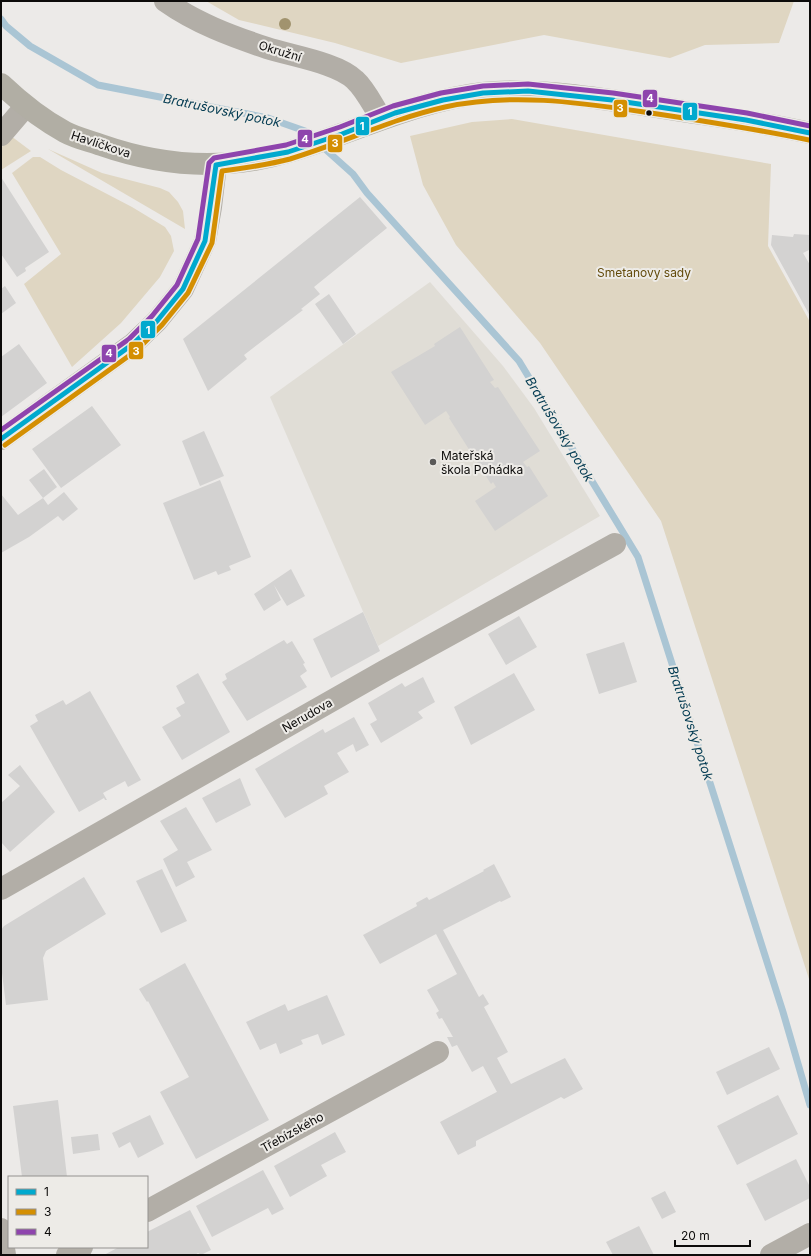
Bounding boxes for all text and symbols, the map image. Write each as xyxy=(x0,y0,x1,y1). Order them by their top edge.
street label: Okružní xyxy=(257,37,303,65)
line badge: 4 xyxy=(642,89,658,108)
water label: Bratrušovský potok xyxy=(162,90,283,130)
text: 4 xyxy=(646,91,654,105)
line badge: 3 xyxy=(613,99,628,118)
text: 3 xyxy=(616,101,624,115)
line badge: 1 xyxy=(682,102,698,121)
text: 1 xyxy=(688,104,693,118)
unlabelled marker xyxy=(644,108,654,118)
line badge: 1 xyxy=(355,116,370,136)
text: 1 xyxy=(360,119,365,133)
street label: Havlíčkova xyxy=(69,127,133,161)
line badge: 4 xyxy=(297,129,313,148)
text: 4 xyxy=(301,132,309,146)
line badge: 3 xyxy=(327,134,343,153)
text: 3 xyxy=(331,136,339,150)
park label: Smetanovy sady xyxy=(597,265,691,280)
line badge: 1 xyxy=(140,320,156,339)
text: 1 xyxy=(146,323,151,337)
line badge: 3 xyxy=(128,341,144,360)
line badge: 4 xyxy=(101,344,117,363)
text: 3 xyxy=(132,344,140,358)
text: 4 xyxy=(105,346,113,360)
water label: Bratrušovský potok xyxy=(522,374,598,485)
place label: Mateřská škola Pohádka xyxy=(441,448,523,477)
marker: Mateřská škola Pohádka xyxy=(428,457,438,467)
water label: Bratrušovský potok xyxy=(665,664,717,783)
street label: Nerudova xyxy=(279,695,335,735)
street label: Třebízského xyxy=(258,1109,326,1155)
legend xyxy=(8,1176,148,1248)
text: 1 xyxy=(44,1184,49,1199)
text: 3 xyxy=(44,1204,51,1219)
scale bar xyxy=(675,1222,750,1248)
text: 4 xyxy=(44,1224,52,1239)
text: 20 m xyxy=(681,1228,710,1243)

